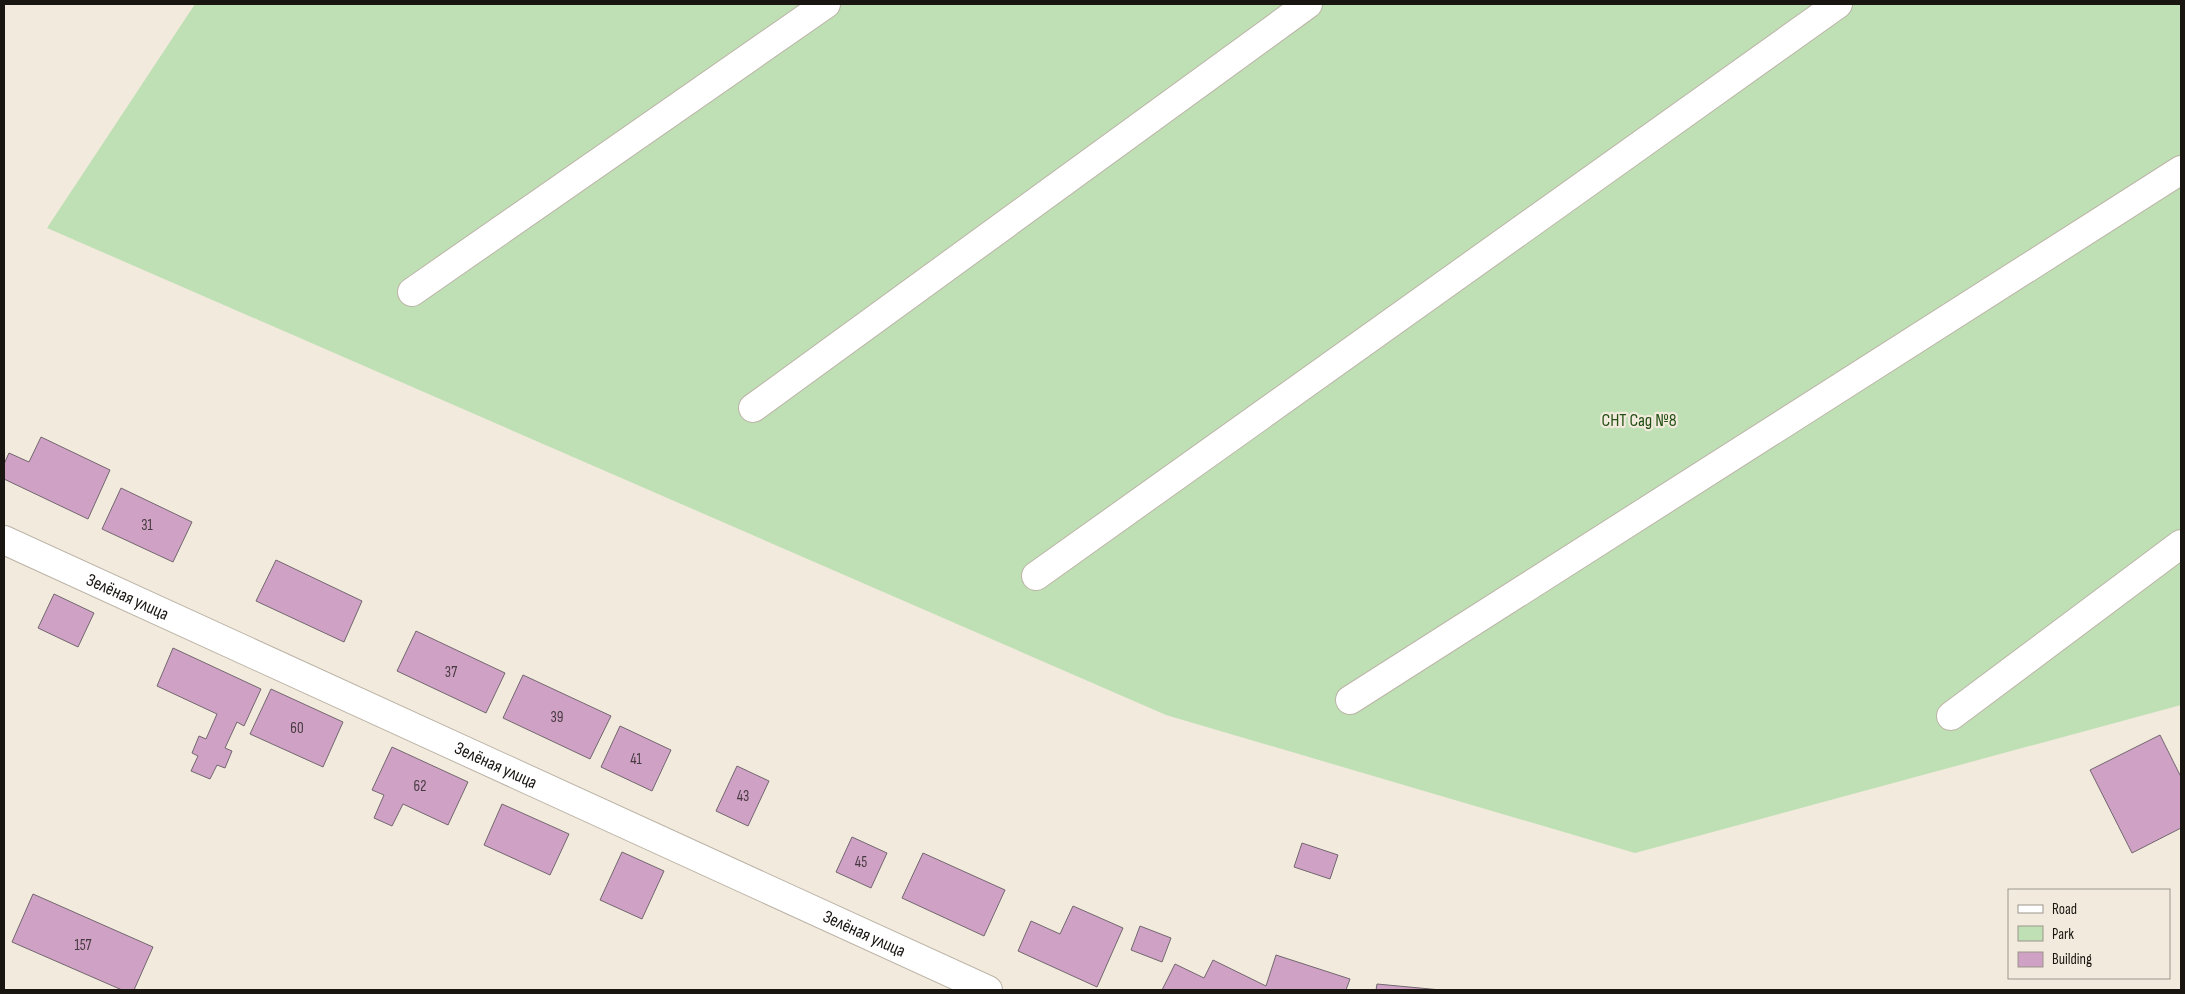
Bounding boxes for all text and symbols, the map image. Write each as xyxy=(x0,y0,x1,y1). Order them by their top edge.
park label: СНТ Сад №8 xyxy=(1601,410,1677,431)
house number: 31 xyxy=(141,516,154,535)
street label: Зелёная улица xyxy=(83,569,172,625)
house number: 37 xyxy=(445,663,457,682)
house number: 39 xyxy=(551,708,563,727)
house number: 60 xyxy=(290,719,304,738)
street label: Зелёная улица xyxy=(451,737,541,793)
house number: 41 xyxy=(630,750,643,769)
house number: 62 xyxy=(414,777,426,796)
house number: 43 xyxy=(737,787,749,806)
house number: 45 xyxy=(855,853,867,872)
legend xyxy=(2008,889,2170,979)
text: Road xyxy=(2052,900,2077,919)
street label: Зелёная улица xyxy=(820,906,909,961)
text: Park xyxy=(2052,925,2074,944)
house number: 157 xyxy=(74,936,92,955)
text: Building xyxy=(2052,950,2092,969)

